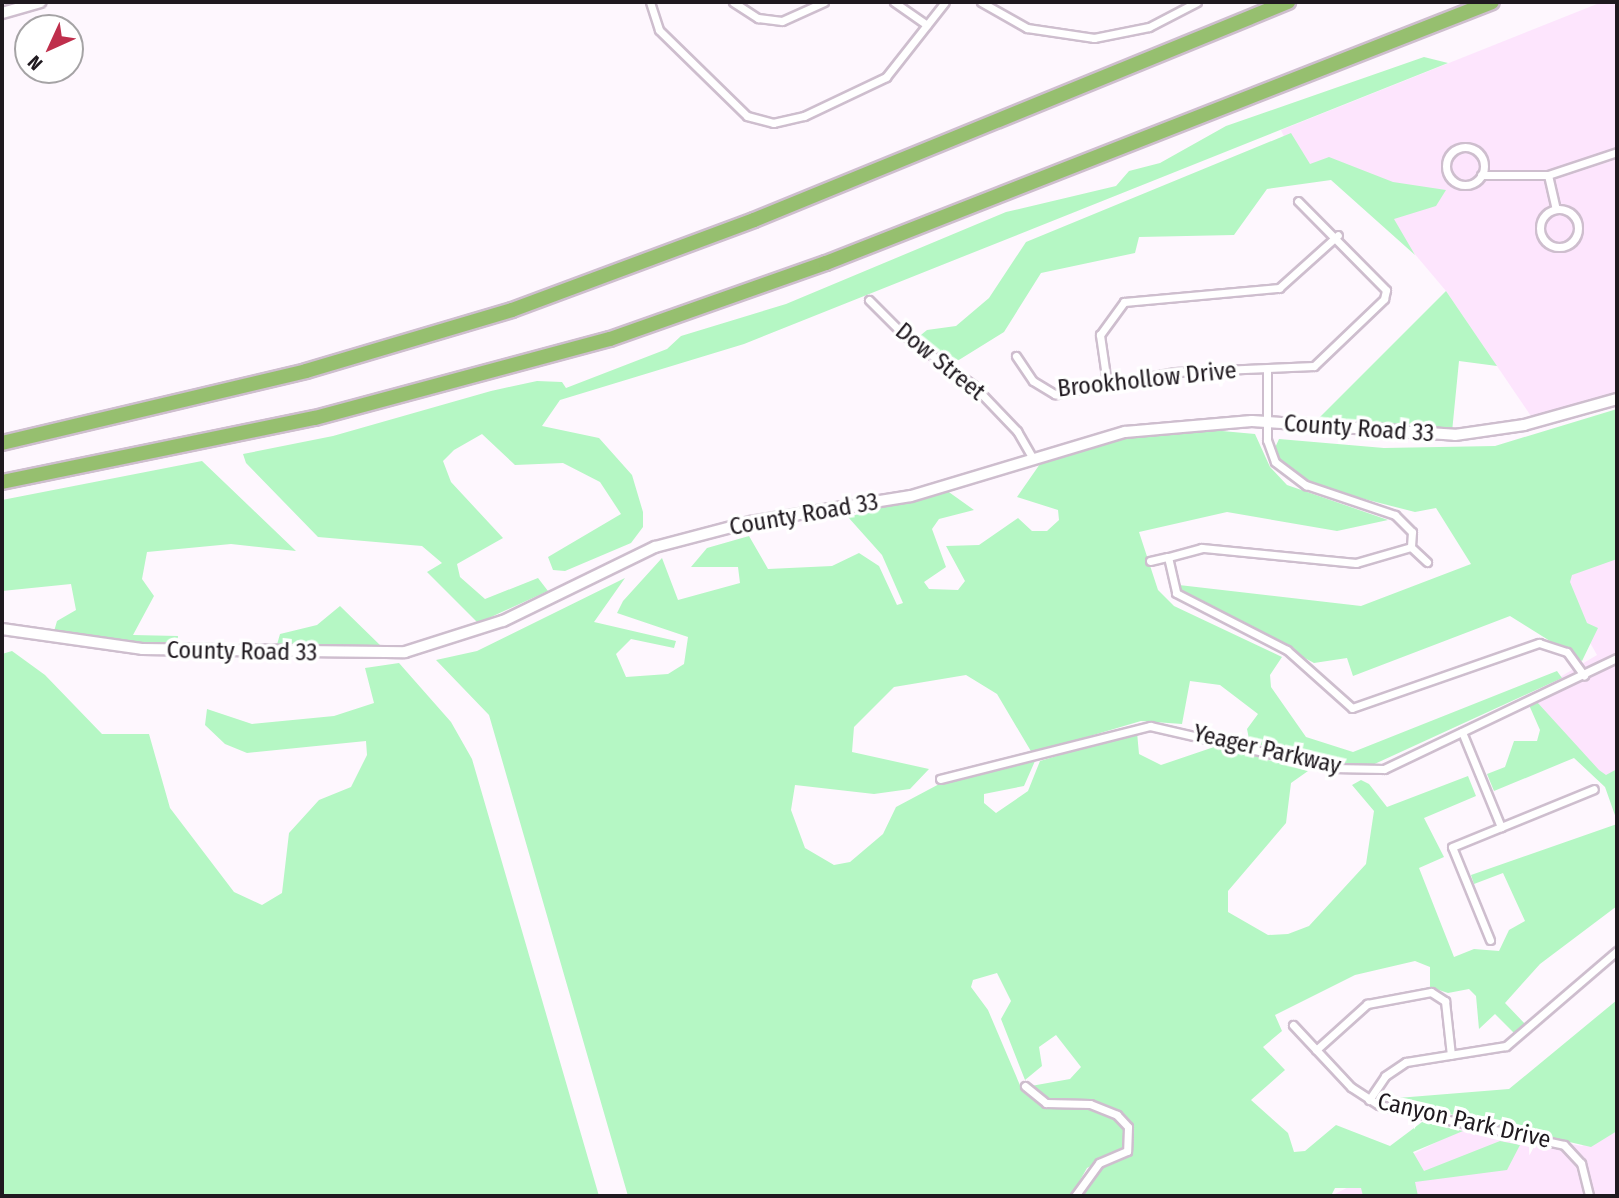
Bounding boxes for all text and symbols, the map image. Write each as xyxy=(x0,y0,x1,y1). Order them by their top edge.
north arrow xyxy=(14,14,84,84)
text: N xyxy=(23,51,47,75)
street label: Dow Street xyxy=(889,317,991,407)
street label: Brookhollow Drive xyxy=(1056,356,1238,404)
street label: County Road 33 xyxy=(1283,409,1435,449)
street label: County Road 33 xyxy=(727,488,881,542)
street label: County Road 33 xyxy=(166,636,318,668)
street label: Yeager Parkway xyxy=(1190,719,1344,781)
street label: Canyon Park Drive xyxy=(1375,1087,1553,1155)

